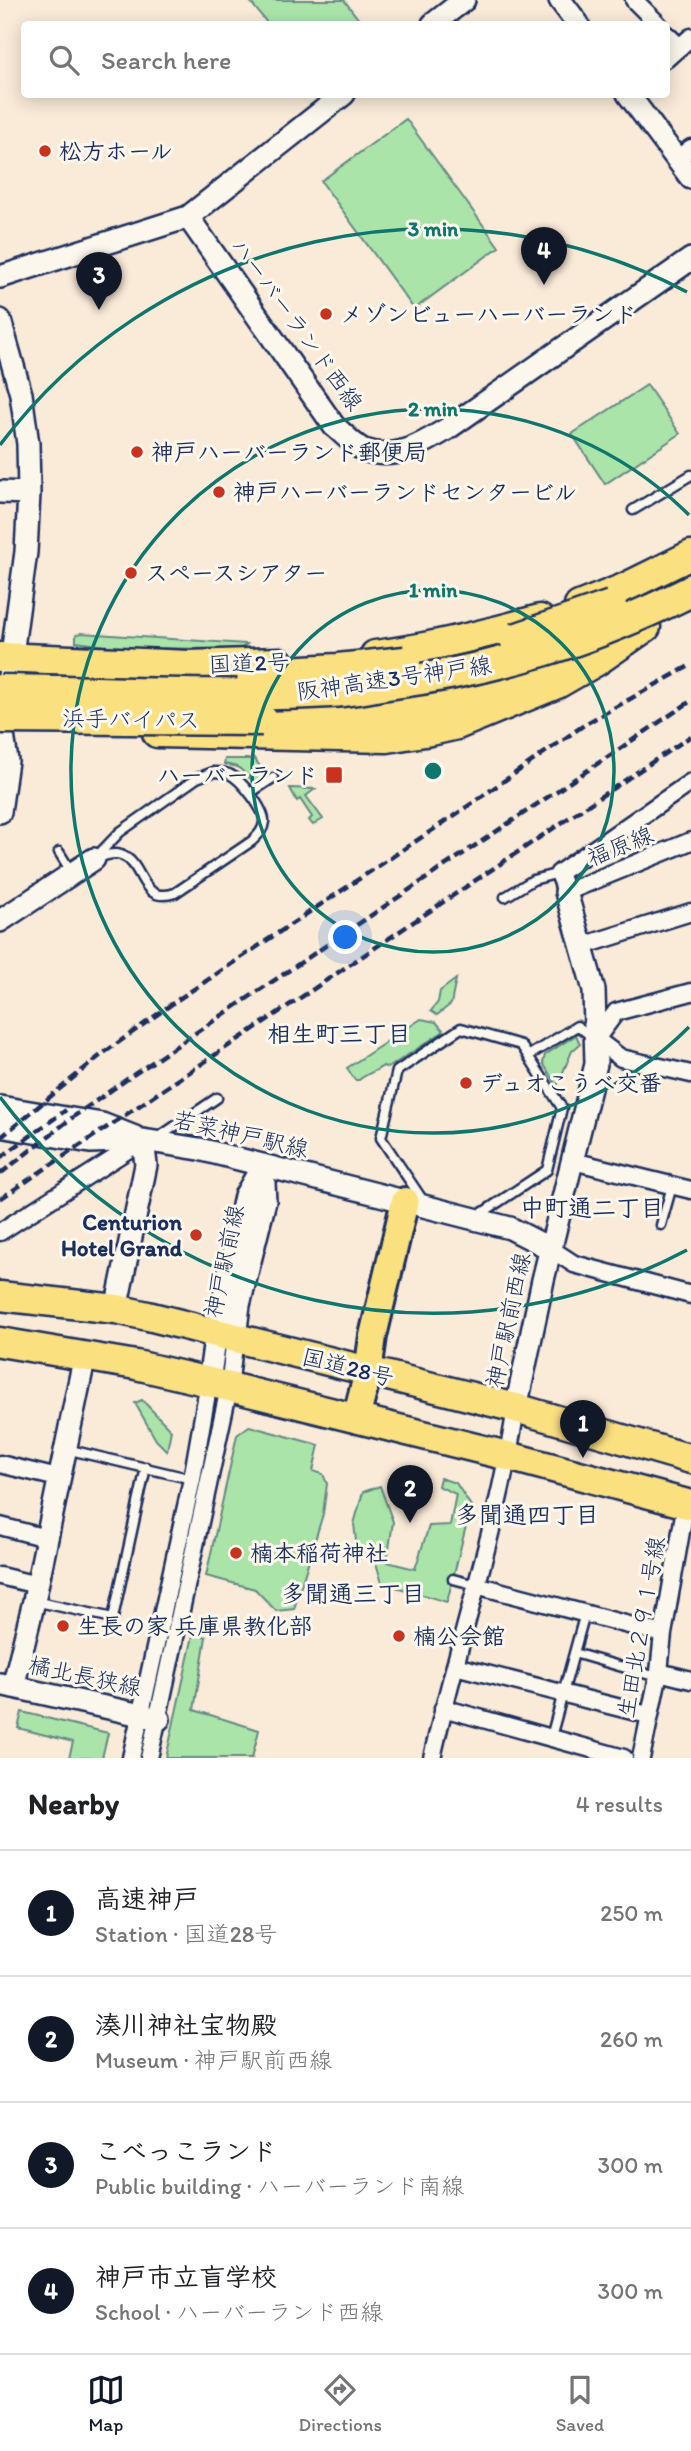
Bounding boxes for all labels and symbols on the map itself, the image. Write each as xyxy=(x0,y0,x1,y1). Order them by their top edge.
place label: 松方ホール xyxy=(59,137,173,165)
marker: 松方ホール xyxy=(37,143,53,159)
text: 3 min xyxy=(408,216,459,241)
pin: 4 xyxy=(521,227,567,285)
street label: ハーバーランド西線 xyxy=(225,232,369,416)
pin: 3 xyxy=(76,252,122,310)
place label: メゾンビューハーバーランド xyxy=(340,300,637,328)
marker: メゾンビューハーバーランド xyxy=(318,306,334,322)
text: 2 min xyxy=(408,396,459,421)
place label: 神戸ハーバーランド郵便局 xyxy=(151,438,427,466)
marker: 神戸ハーバーランド郵便局 xyxy=(129,444,145,460)
place label: 神戸ハーバーランドセンタービル xyxy=(233,478,577,506)
marker: 神戸ハーバーランドセンタービル xyxy=(211,484,227,500)
place label: スペースシアター xyxy=(145,559,327,587)
marker: スペースシアター xyxy=(123,565,139,581)
text: 1 min xyxy=(409,577,458,602)
street label: 国道2号 xyxy=(208,648,290,678)
street label: 阪神高速3号神戸線 xyxy=(295,650,493,706)
street label: 浜手バイパス xyxy=(62,704,200,734)
centre of rings xyxy=(421,759,445,783)
place label: ハーバーランド xyxy=(157,761,318,789)
marker: ハーバーランド xyxy=(324,765,344,785)
street label: 福原線 xyxy=(583,820,657,872)
your location xyxy=(328,920,362,954)
district label: 相生町三丁目 xyxy=(267,1019,411,1048)
place label: デュオこうべ交番 xyxy=(480,1069,662,1097)
marker: デュオこうべ交番 xyxy=(458,1075,474,1091)
street label: 若菜神戸駅線 xyxy=(171,1105,311,1163)
district label: 中町通二丁目 xyxy=(520,1193,664,1222)
street label: 神戸駅前線 xyxy=(198,1202,250,1320)
place label: Centurion Hotel Grand xyxy=(61,1208,183,1262)
marker: Centurion Hotel Grand xyxy=(188,1227,204,1243)
street label: 神戸駅前西線 xyxy=(480,1250,536,1390)
street label: 国道28号 xyxy=(299,1342,397,1392)
pin: 1 xyxy=(560,1400,606,1458)
pin: 2 xyxy=(387,1465,433,1523)
district label: 多聞通四丁目 xyxy=(455,1500,599,1529)
street label: 生田北２９１号線 xyxy=(611,1534,671,1720)
place label: 楠本稲荷神社 xyxy=(250,1539,388,1567)
marker: 楠本稲荷神社 xyxy=(228,1545,244,1561)
district label: 多聞通三丁目 xyxy=(281,1579,425,1608)
place label: 生長の家 兵庫県教化部 xyxy=(77,1612,312,1640)
marker: 生長の家 兵庫県教化部 xyxy=(55,1618,71,1634)
place label: 楠公会館 xyxy=(413,1622,505,1650)
marker: 楠公会館 xyxy=(391,1628,407,1644)
street label: 橘北長狭線 xyxy=(26,1650,144,1702)

